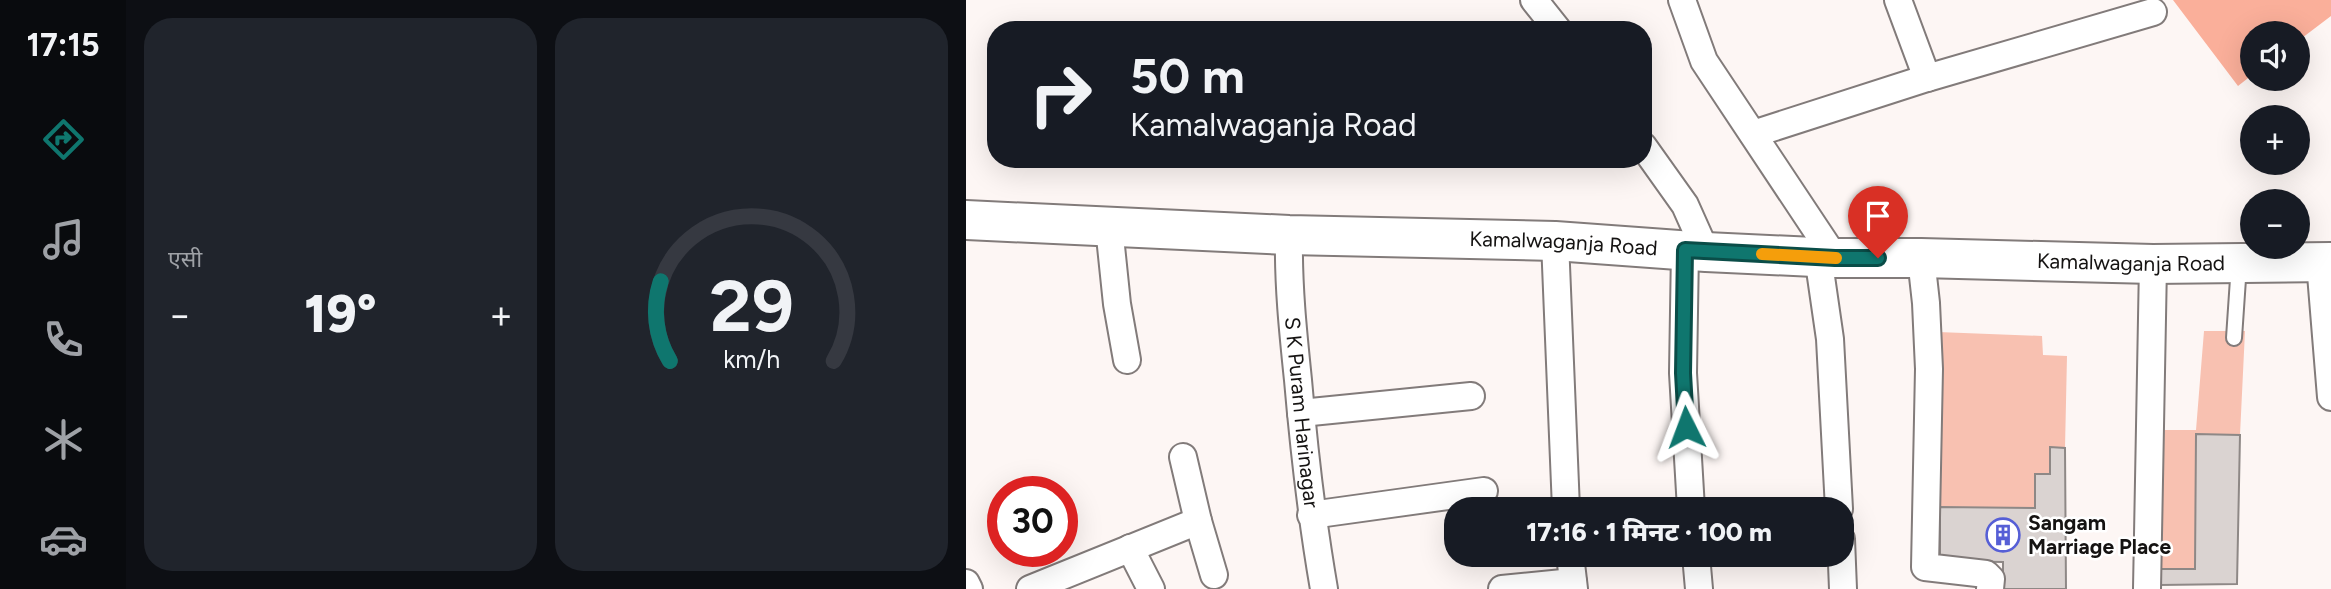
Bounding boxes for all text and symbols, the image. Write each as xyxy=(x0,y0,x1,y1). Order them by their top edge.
map controls xyxy=(2240,21,2310,259)
button: sound xyxy=(2240,21,2310,91)
text: 17:15 xyxy=(26,26,100,64)
text: 50 m xyxy=(1130,46,1245,105)
icon: right xyxy=(1015,49,1106,140)
button: + xyxy=(2240,105,2310,175)
text: Kamalwaganja Road xyxy=(1130,106,1417,144)
icon: directions xyxy=(39,115,88,164)
pin xyxy=(1848,186,1908,258)
button: − xyxy=(2240,189,2310,259)
icon: arrive xyxy=(1859,197,1897,235)
icon: music xyxy=(39,215,88,264)
street label: Kamalwaganja Road xyxy=(1469,226,1658,260)
text: एसी xyxy=(168,245,202,273)
street label: Kamalwaganja Road xyxy=(2037,248,2225,276)
text: 29 xyxy=(709,262,794,349)
text: 19° xyxy=(304,283,377,345)
text: − xyxy=(168,292,192,338)
text: + xyxy=(489,292,513,338)
icon: phone xyxy=(39,315,88,364)
street label: S K Puram Harinagar xyxy=(1280,316,1325,509)
text: km/h xyxy=(723,343,780,373)
position arrow xyxy=(1649,390,1723,464)
icon: climate xyxy=(39,415,88,464)
speed limit sign: 30 xyxy=(987,476,1078,567)
place label: Sangam Marriage Place xyxy=(2028,510,2172,559)
icon: car xyxy=(39,515,88,564)
text: 17:16 · 1 मिनट · 100 m xyxy=(1526,516,1772,548)
building icon: Sangam Marriage Place xyxy=(1984,516,2022,554)

